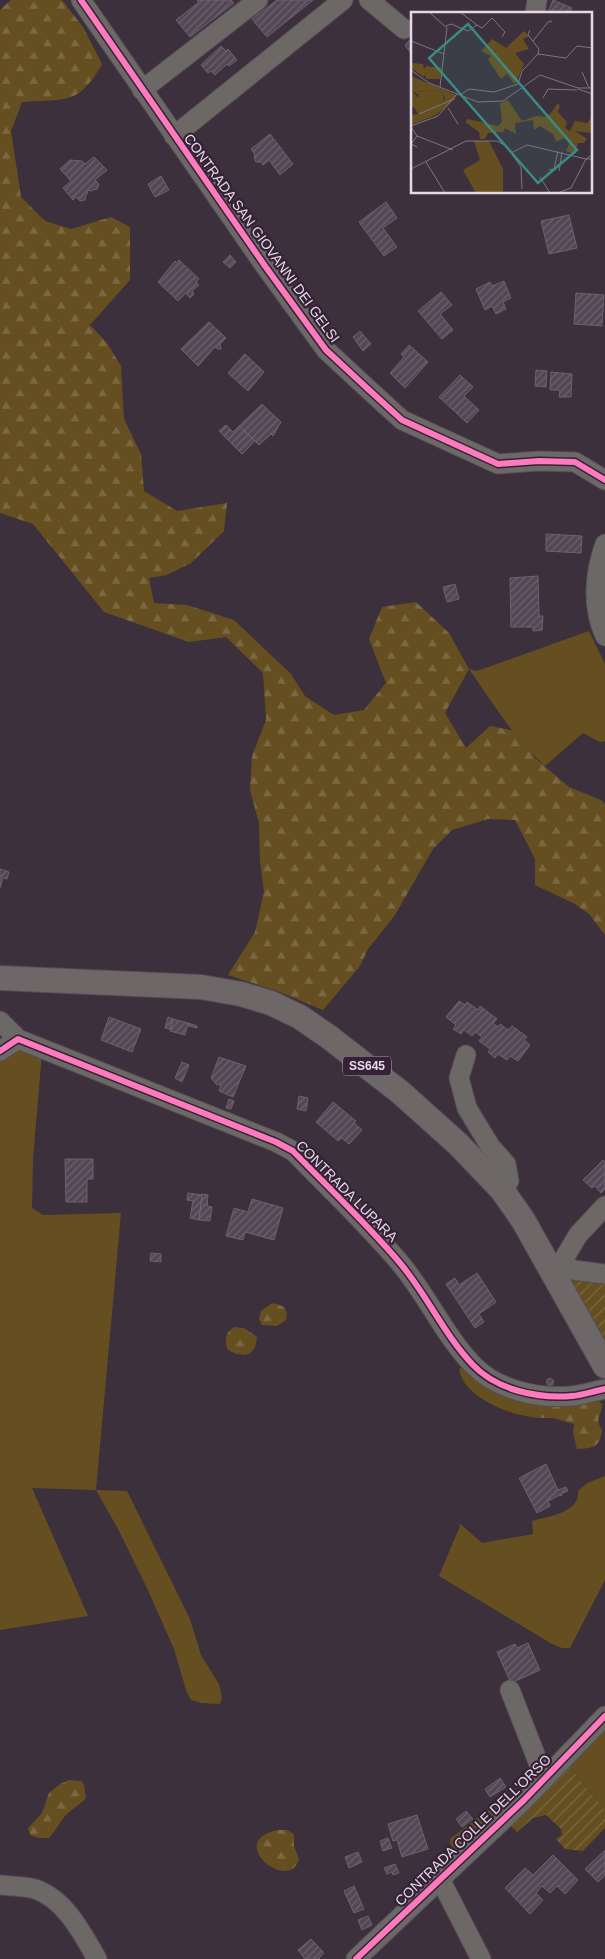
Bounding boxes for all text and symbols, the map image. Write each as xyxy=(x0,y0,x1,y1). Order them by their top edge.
inset map xyxy=(411,12,592,194)
street label: CONTRADA SAN GIOVANNI DEI GELSI xyxy=(181,130,343,346)
road number: SS645 xyxy=(343,1056,391,1076)
street label: CONTRADA LUPARA xyxy=(293,1137,401,1245)
street label: CONTRADA COLLE DELL'ORSO xyxy=(392,1751,554,1909)

